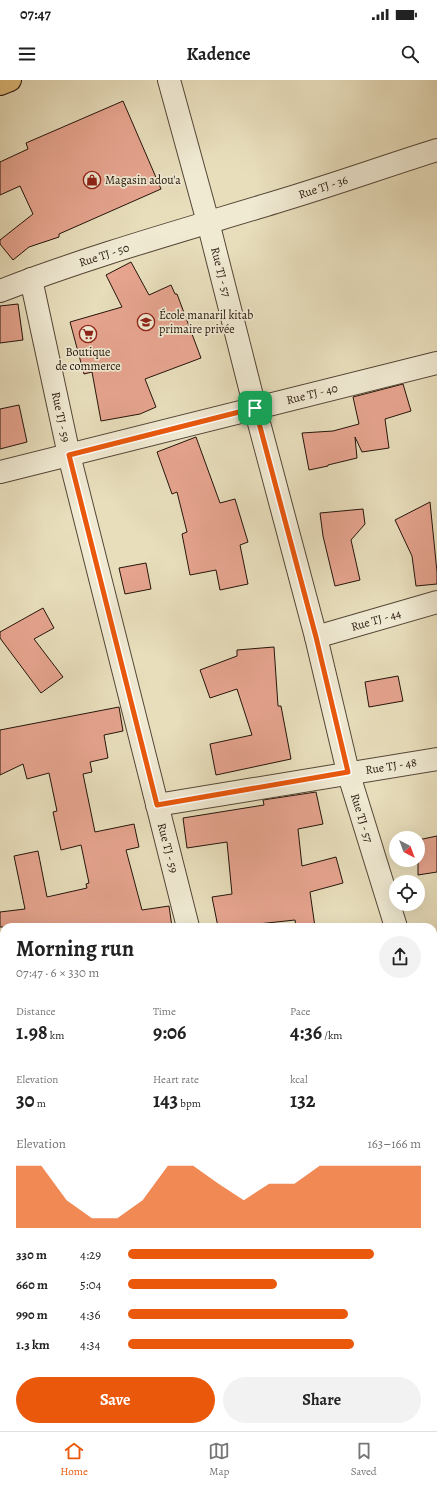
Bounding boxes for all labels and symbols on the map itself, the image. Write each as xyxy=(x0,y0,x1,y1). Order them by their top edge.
shop icon: Magasin adou'a xyxy=(82,170,102,190)
street label: Rue TJ - 36 xyxy=(296,171,350,202)
place label: Magasin adou'a xyxy=(105,172,181,188)
street label: Rue TJ - 50 xyxy=(77,239,131,271)
street label: Rue TJ - 57 xyxy=(207,245,235,299)
place label: École manaril kitab primaire privée xyxy=(159,307,253,337)
school or university icon: École manaril kitab primaire privée xyxy=(136,312,156,332)
supermarket icon: Boutique de commerce xyxy=(78,324,98,344)
place label: Boutique de commerce xyxy=(55,344,121,374)
street label: Rue TJ - 40 xyxy=(285,380,339,408)
street label: Rue TJ - 59 xyxy=(48,390,74,444)
pin xyxy=(238,391,272,425)
street label: Rue TJ - 44 xyxy=(349,605,403,635)
street label: Rue TJ - 48 xyxy=(364,754,418,778)
street label: Rue TJ - 57 xyxy=(347,791,377,846)
street label: Rue TJ - 59 xyxy=(154,821,182,875)
north arrow xyxy=(389,831,425,867)

